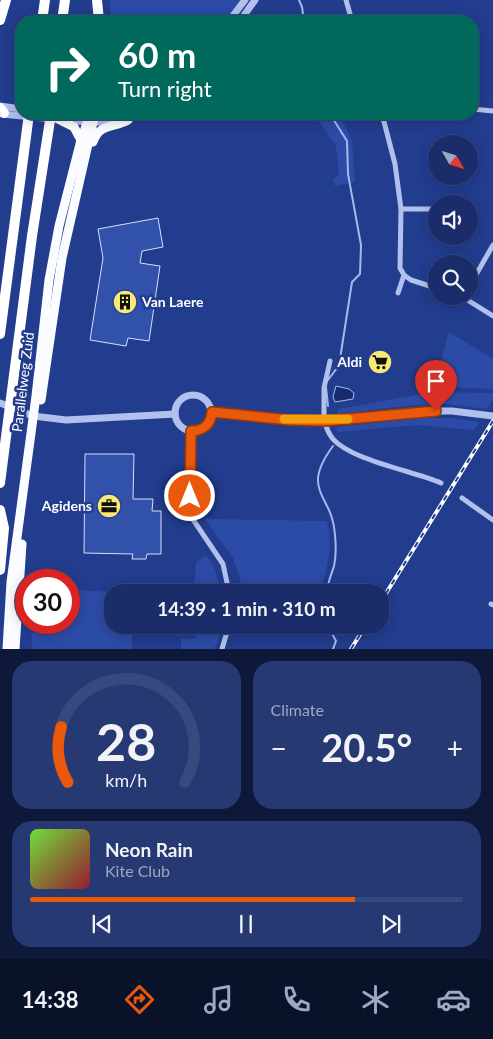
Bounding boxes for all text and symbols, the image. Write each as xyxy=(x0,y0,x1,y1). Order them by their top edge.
text: 60 m xyxy=(118,33,196,75)
icon: right xyxy=(35,35,100,100)
text: Turn right xyxy=(118,75,212,102)
north arrow xyxy=(428,135,478,185)
map controls xyxy=(428,135,478,305)
button: sound xyxy=(428,195,478,245)
button: search xyxy=(428,255,478,305)
building icon: Van Laere xyxy=(112,289,138,315)
place label: Van Laere xyxy=(141,293,204,310)
street label: Parallelweg Zuid xyxy=(8,331,37,433)
supermarket icon: Aldi xyxy=(367,349,393,375)
place label: Aldi xyxy=(336,353,362,370)
pin xyxy=(415,360,457,411)
icon: arrive xyxy=(422,367,450,395)
position arrow xyxy=(163,469,215,521)
office icon: Agidens xyxy=(96,493,122,519)
place label: Agidens xyxy=(41,497,92,514)
speed limit sign: 30 xyxy=(15,569,80,634)
text: 14:39 · 1 min · 310 m xyxy=(157,597,336,620)
text: Climate xyxy=(271,700,324,719)
text: 28 xyxy=(96,710,156,772)
text: 20.5° xyxy=(321,724,412,770)
text: − xyxy=(271,731,287,765)
text: + xyxy=(447,731,463,765)
text: km/h xyxy=(105,769,147,791)
text: Neon Rain xyxy=(105,838,193,861)
text: Kite Club xyxy=(105,861,170,880)
icon: previous xyxy=(88,910,116,938)
icon: pause xyxy=(232,910,260,938)
icon: next xyxy=(377,910,405,938)
icon: directions xyxy=(122,982,157,1017)
icon: music xyxy=(201,982,236,1017)
icon: phone xyxy=(279,982,314,1017)
icon: climate xyxy=(358,982,393,1017)
icon: car xyxy=(436,982,471,1017)
text: 14:38 xyxy=(22,986,78,1013)

